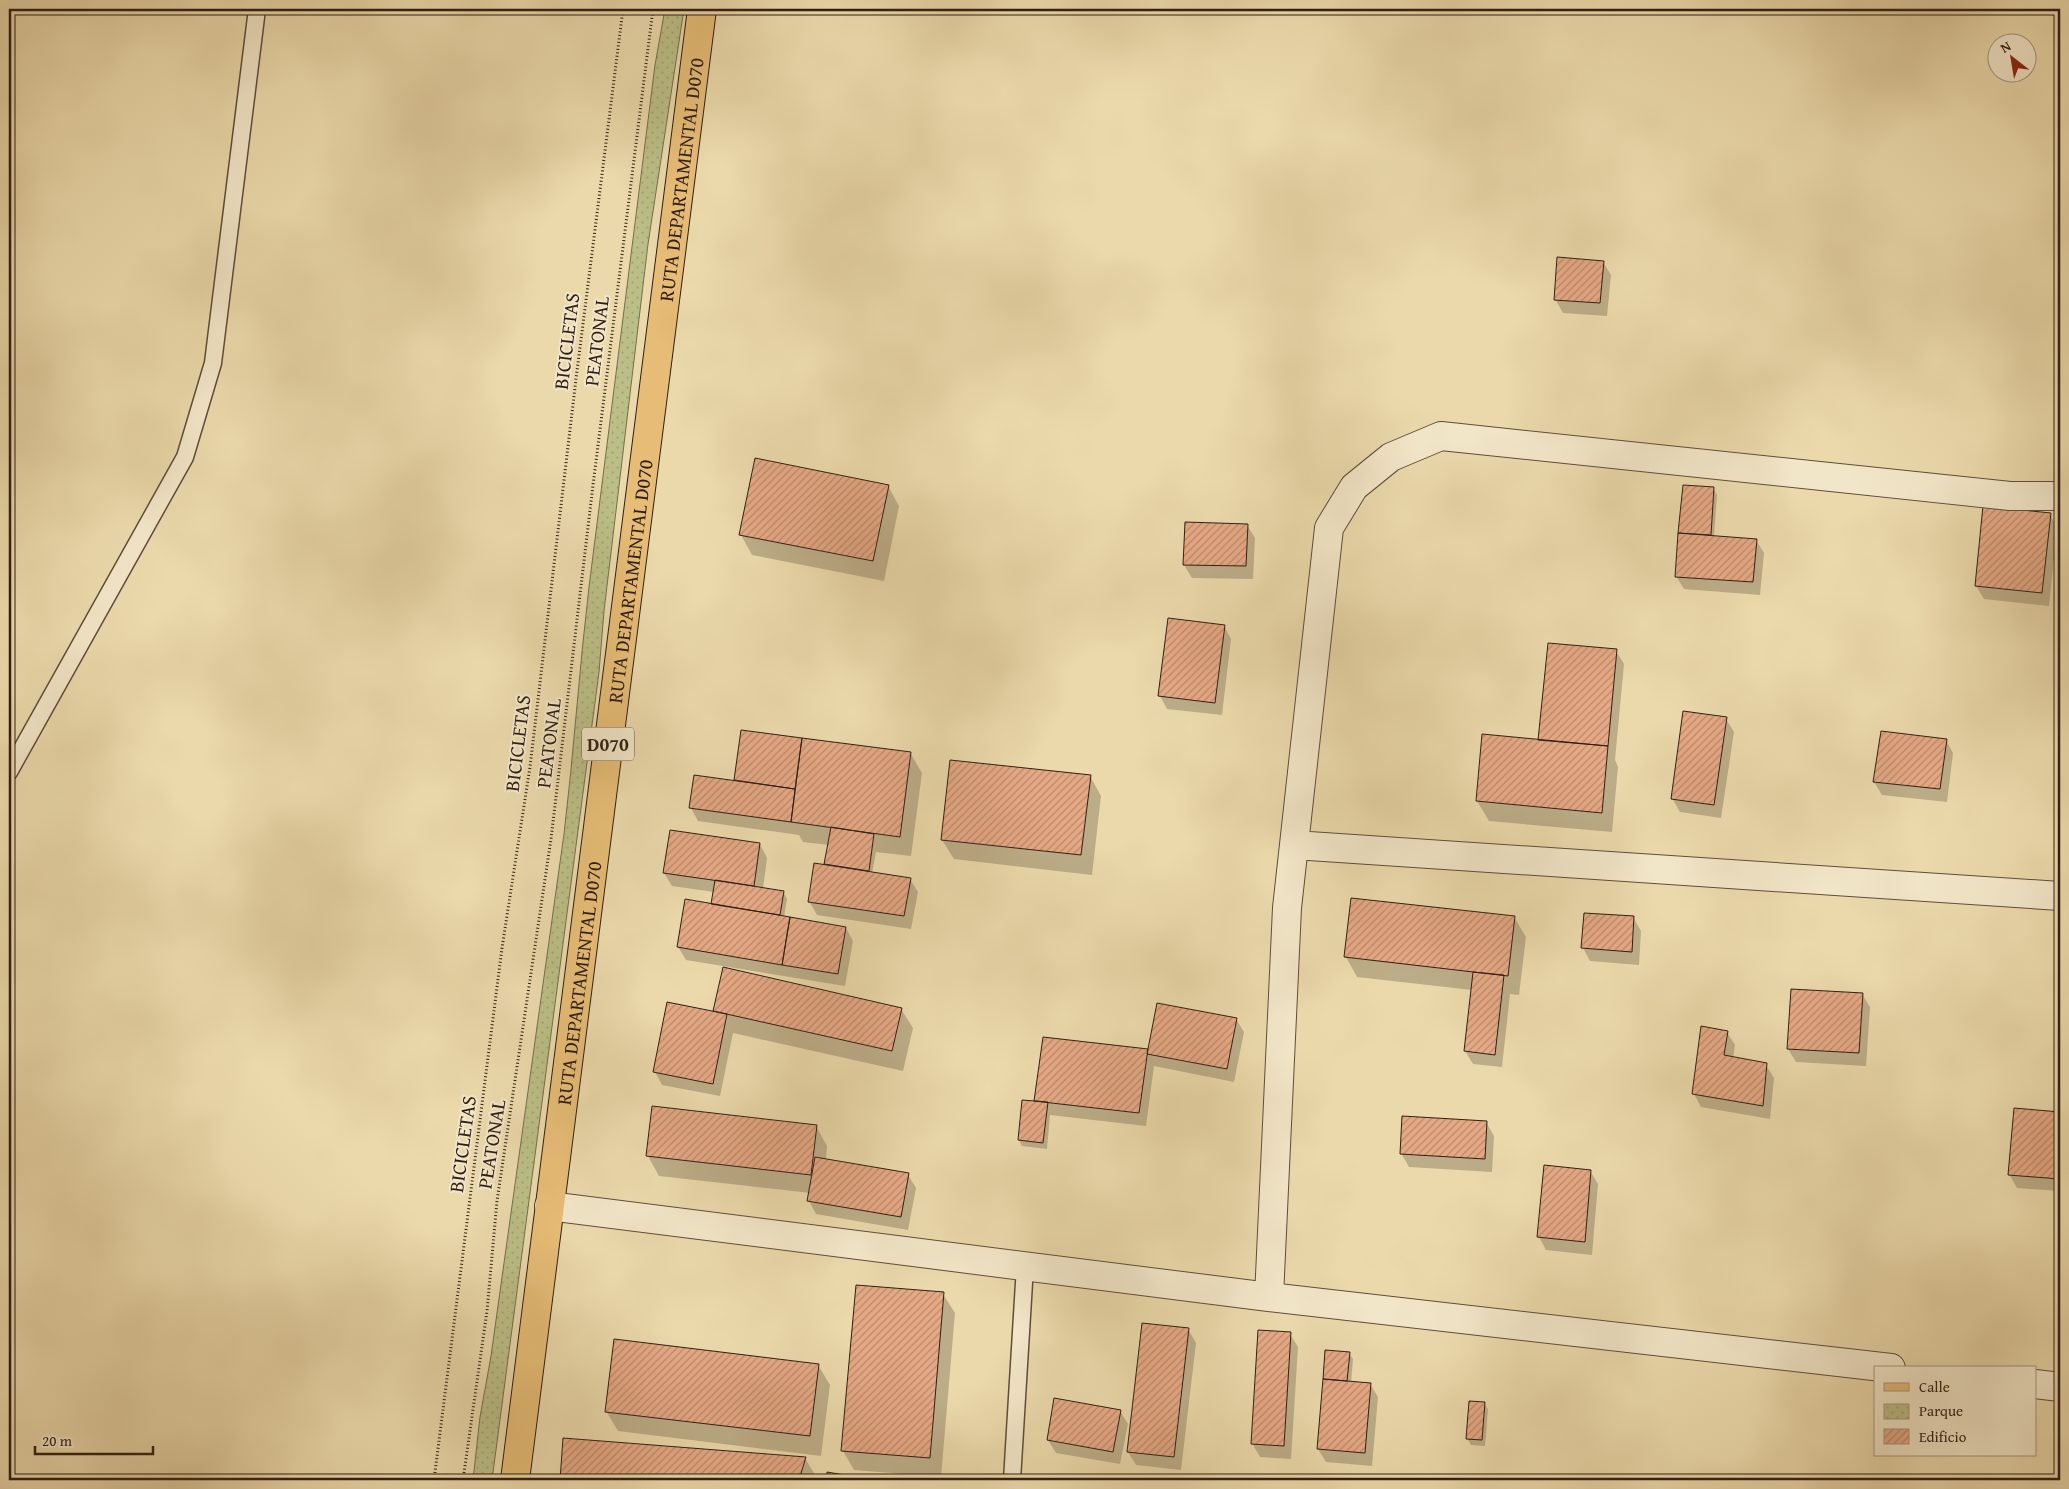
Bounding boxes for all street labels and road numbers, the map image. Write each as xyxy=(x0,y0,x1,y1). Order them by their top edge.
street label: RUTA DEPARTAMENTAL D070 xyxy=(650,56,710,303)
street label: BICICLETAS xyxy=(546,291,586,391)
street label: PEATONAL xyxy=(576,294,616,388)
street label: RUTA DEPARTAMENTAL D070 xyxy=(599,458,659,705)
street label: BICICLETAS xyxy=(497,693,537,793)
street label: PEATONAL xyxy=(528,696,568,790)
road number: D070 xyxy=(582,728,634,761)
street label: RUTA DEPARTAMENTAL D070 xyxy=(548,859,608,1107)
street label: BICICLETAS xyxy=(441,1094,483,1194)
street label: PEATONAL xyxy=(470,1097,512,1191)

